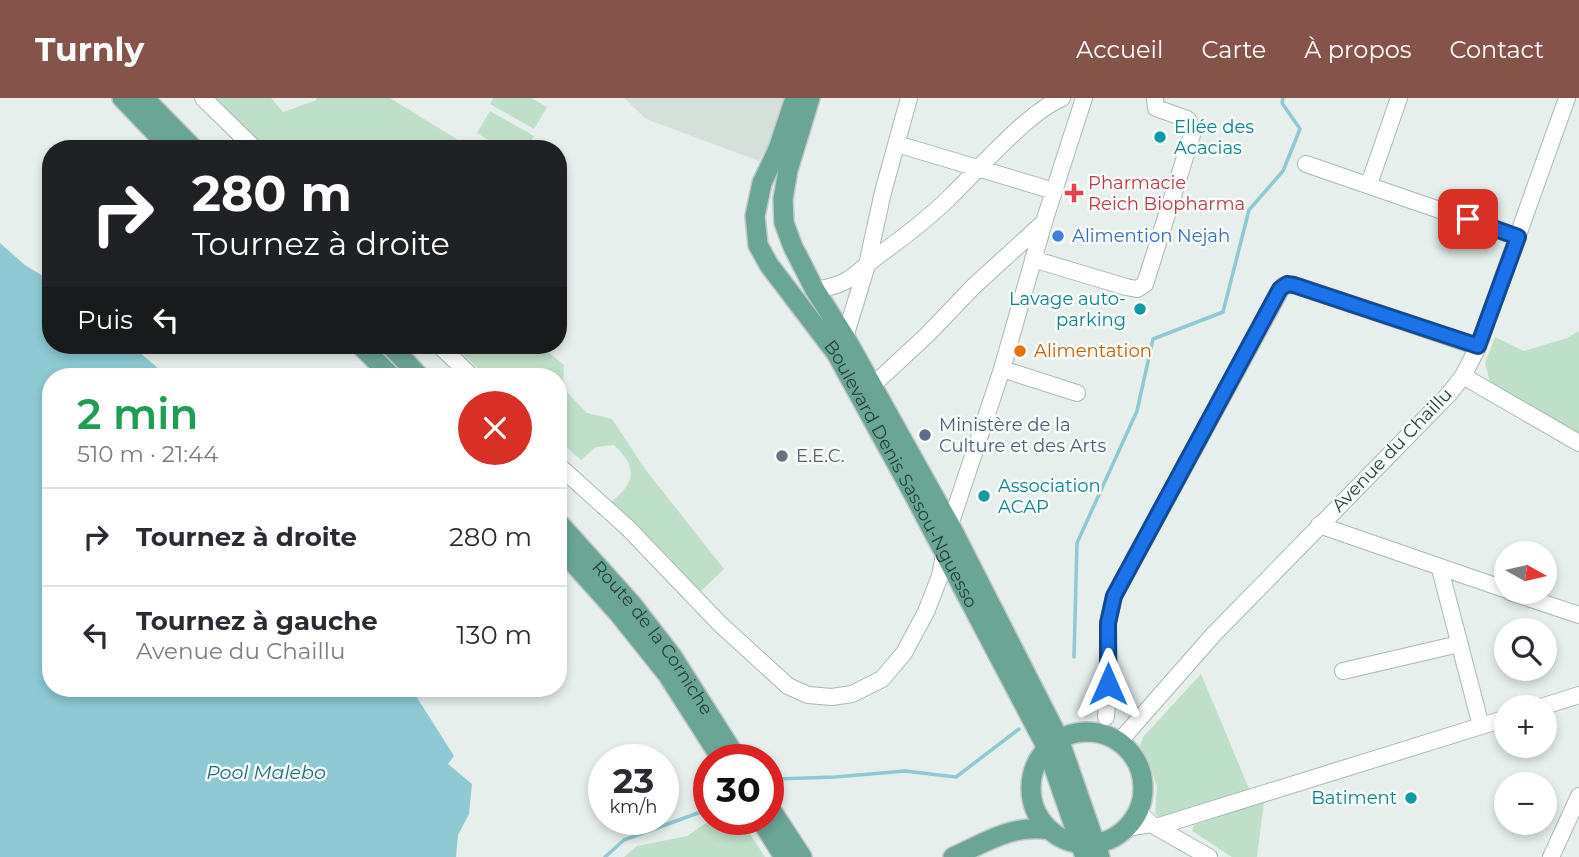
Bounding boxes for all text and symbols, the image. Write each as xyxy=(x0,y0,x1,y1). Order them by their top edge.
text: Turnly xyxy=(35,29,144,69)
text: Accueil xyxy=(1076,35,1163,64)
text: Carte xyxy=(1201,35,1266,64)
text: À propos xyxy=(1304,35,1411,64)
text: Contact xyxy=(1449,35,1544,64)
place label: Ellée des Acacias xyxy=(1174,116,1254,159)
marker: Ellée des Acacias xyxy=(1152,129,1168,145)
text: 280 m xyxy=(192,164,352,223)
icon: right xyxy=(77,168,168,259)
place label: Pharmacie Reich Biopharma xyxy=(1088,172,1245,215)
marker: Pharmacie Reich Biopharma xyxy=(1066,185,1082,201)
pin xyxy=(1438,189,1498,249)
icon: arrive xyxy=(1449,200,1487,238)
text: Tournez à droite xyxy=(192,224,450,263)
place label: Alimention Nejah xyxy=(1072,225,1230,247)
marker: Alimention Nejah xyxy=(1050,228,1066,244)
place label: Lavage auto- parking xyxy=(1009,288,1126,331)
icon: left xyxy=(147,301,185,339)
marker: Lavage auto- parking xyxy=(1132,301,1148,317)
text: Puis xyxy=(77,304,133,336)
street label: Boulevard Denis Sassou-Nguesso xyxy=(819,336,982,612)
place label: Alimentation xyxy=(1034,340,1152,362)
marker: Alimentation xyxy=(1012,343,1028,359)
street label: Avenue du Chaillu xyxy=(1327,383,1457,517)
text: 2 min xyxy=(77,388,198,440)
button: close xyxy=(458,391,532,465)
place label: Ministère de la Culture et des Arts xyxy=(939,414,1106,457)
marker: Ministère de la Culture et des Arts xyxy=(917,427,933,443)
text: 510 m · 21:44 xyxy=(77,440,218,468)
place label: E.E.C. xyxy=(796,445,845,467)
marker: E.E.C. xyxy=(774,448,790,464)
place label: Association ACAP xyxy=(998,475,1101,518)
marker: Association ACAP xyxy=(976,488,992,504)
icon: right xyxy=(77,518,115,556)
text: Tournez à droite xyxy=(136,521,357,553)
text: 280 m xyxy=(449,521,532,553)
north arrow xyxy=(1494,541,1558,604)
map controls xyxy=(1494,541,1557,835)
street label: Route de la Corniche xyxy=(587,556,718,719)
text: Tournez à gauche xyxy=(136,605,378,637)
icon: left xyxy=(77,616,115,654)
button: search xyxy=(1494,618,1557,681)
text: 130 m xyxy=(456,619,532,651)
text: Avenue du Chaillu xyxy=(136,637,345,665)
position arrow xyxy=(1071,647,1145,721)
button: + xyxy=(1494,695,1557,758)
speed limit sign: 30 xyxy=(693,744,784,835)
text: 23 xyxy=(613,759,654,802)
water label: Pool Malebo xyxy=(206,761,326,784)
button: − xyxy=(1494,772,1557,835)
place label: Batiment xyxy=(1311,787,1397,809)
marker: Batiment xyxy=(1403,790,1419,806)
text: km/h xyxy=(609,796,658,818)

